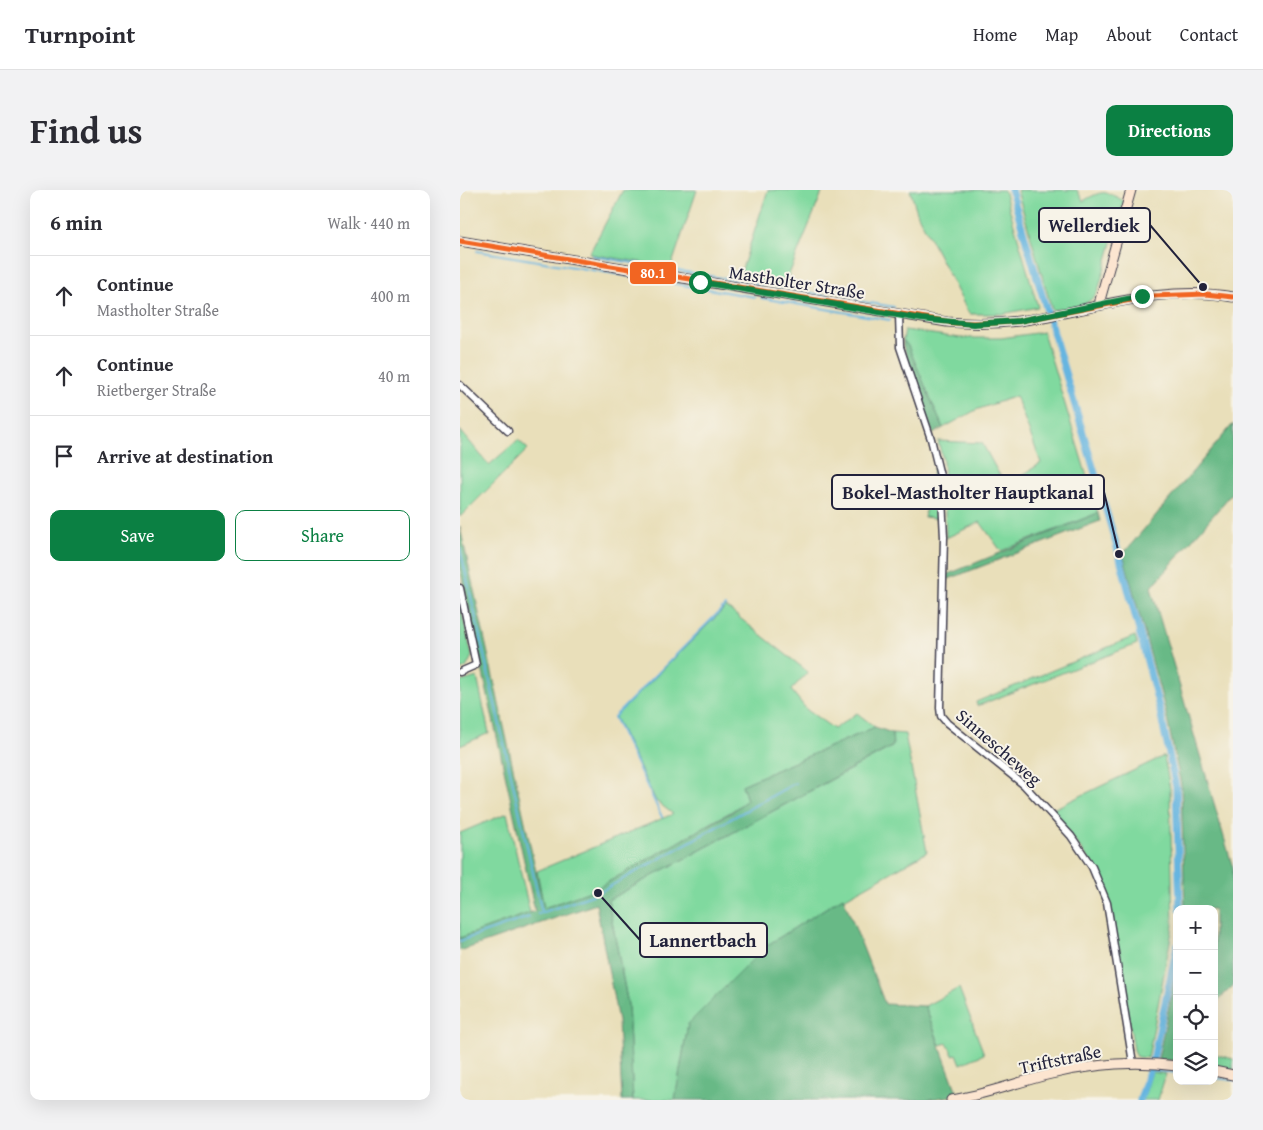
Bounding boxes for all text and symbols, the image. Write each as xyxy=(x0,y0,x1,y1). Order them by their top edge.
text: Turnpoint xyxy=(25,17,135,52)
text: Home xyxy=(973,21,1017,48)
text: Map xyxy=(1045,21,1078,48)
text: About xyxy=(1106,21,1152,48)
text: Contact xyxy=(1180,21,1238,48)
text: Find us xyxy=(30,105,143,156)
button: Directions xyxy=(1106,105,1233,156)
text: 6 min xyxy=(50,207,102,238)
callout: Wellerdiek xyxy=(1039,208,1150,242)
text: Walk · 440 m xyxy=(327,211,410,235)
text: Wellerdiek xyxy=(1048,211,1140,239)
street label: Mastholter Straße xyxy=(727,258,867,306)
line badge: 80.1 xyxy=(629,261,677,285)
text: 80.1 xyxy=(640,263,666,283)
text: Continue xyxy=(97,270,174,298)
route start xyxy=(689,271,712,294)
icon: ahead xyxy=(50,282,78,310)
text: 400 m xyxy=(370,284,410,308)
route end xyxy=(1131,285,1154,308)
text: Mastholter Straße xyxy=(97,298,219,322)
text: Continue xyxy=(97,350,174,378)
icon: ahead xyxy=(50,362,78,390)
text: 40 m xyxy=(378,364,410,388)
text: Rietberger Straße xyxy=(97,378,216,402)
icon: arrive xyxy=(50,442,78,470)
text: Arrive at destination xyxy=(97,442,273,470)
callout: Bokel-Mastholter Hauptkanal xyxy=(832,475,1104,509)
text: Bokel-Mastholter Hauptkanal xyxy=(842,478,1094,506)
button: Save xyxy=(50,510,225,561)
button: Share xyxy=(235,510,410,561)
street label: Sinnescheweg xyxy=(950,702,1048,792)
map controls xyxy=(1173,905,1218,1085)
button: + xyxy=(1173,905,1218,950)
callout: Lannertbach xyxy=(640,923,767,957)
text: Lannertbach xyxy=(649,926,757,954)
button: − xyxy=(1173,950,1218,995)
button: locate xyxy=(1173,995,1218,1040)
street label: Triftstraße xyxy=(1017,1037,1103,1081)
button: layers xyxy=(1173,1040,1218,1085)

